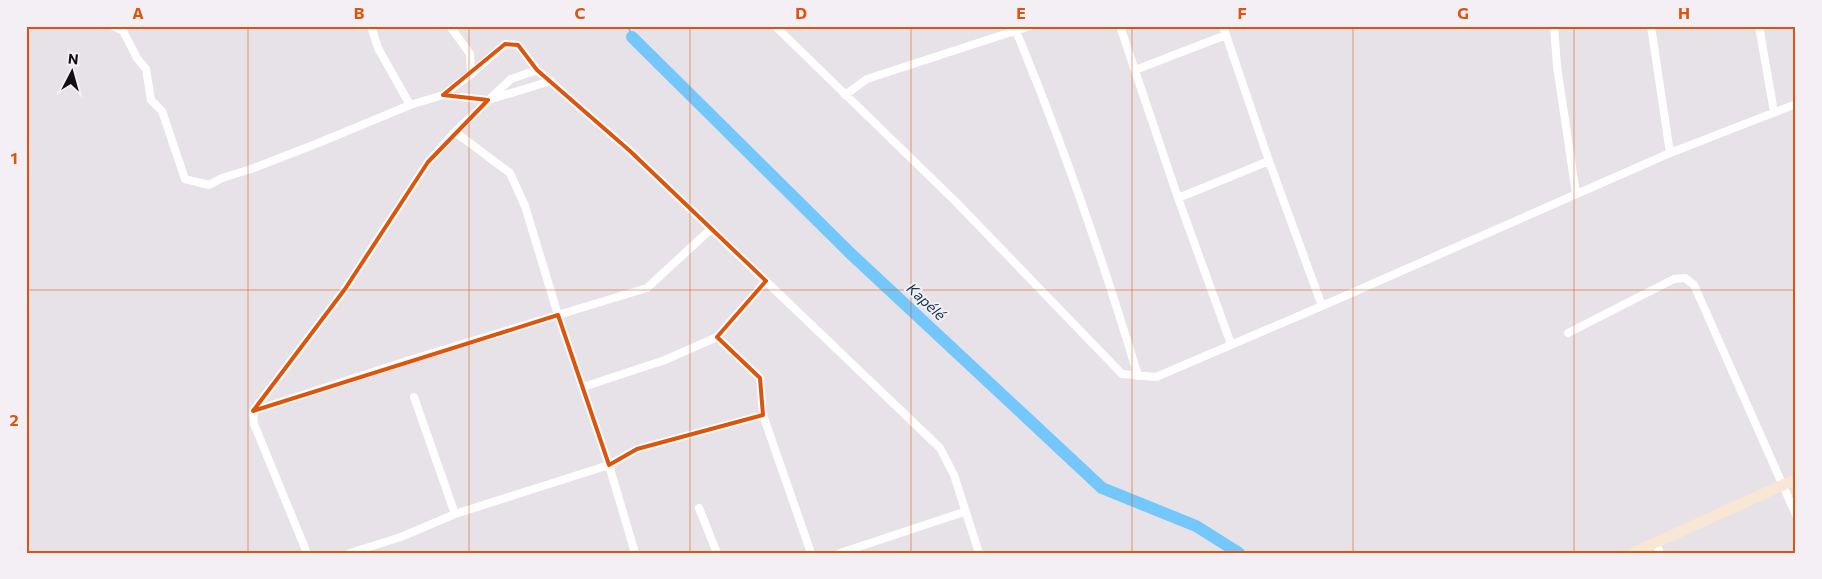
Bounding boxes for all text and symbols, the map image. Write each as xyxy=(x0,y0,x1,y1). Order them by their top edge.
text: A xyxy=(132,3,144,22)
text: B xyxy=(354,3,365,22)
text: C xyxy=(575,3,586,22)
text: D xyxy=(795,3,807,22)
text: E xyxy=(1016,3,1026,22)
text: F xyxy=(1237,3,1247,22)
text: G xyxy=(1457,3,1469,22)
text: H xyxy=(1678,3,1690,22)
north arrow xyxy=(48,48,98,98)
text: N xyxy=(67,50,80,68)
text: 1 xyxy=(10,148,18,167)
water label: Kapélé xyxy=(904,279,951,324)
text: 2 xyxy=(9,410,19,429)

